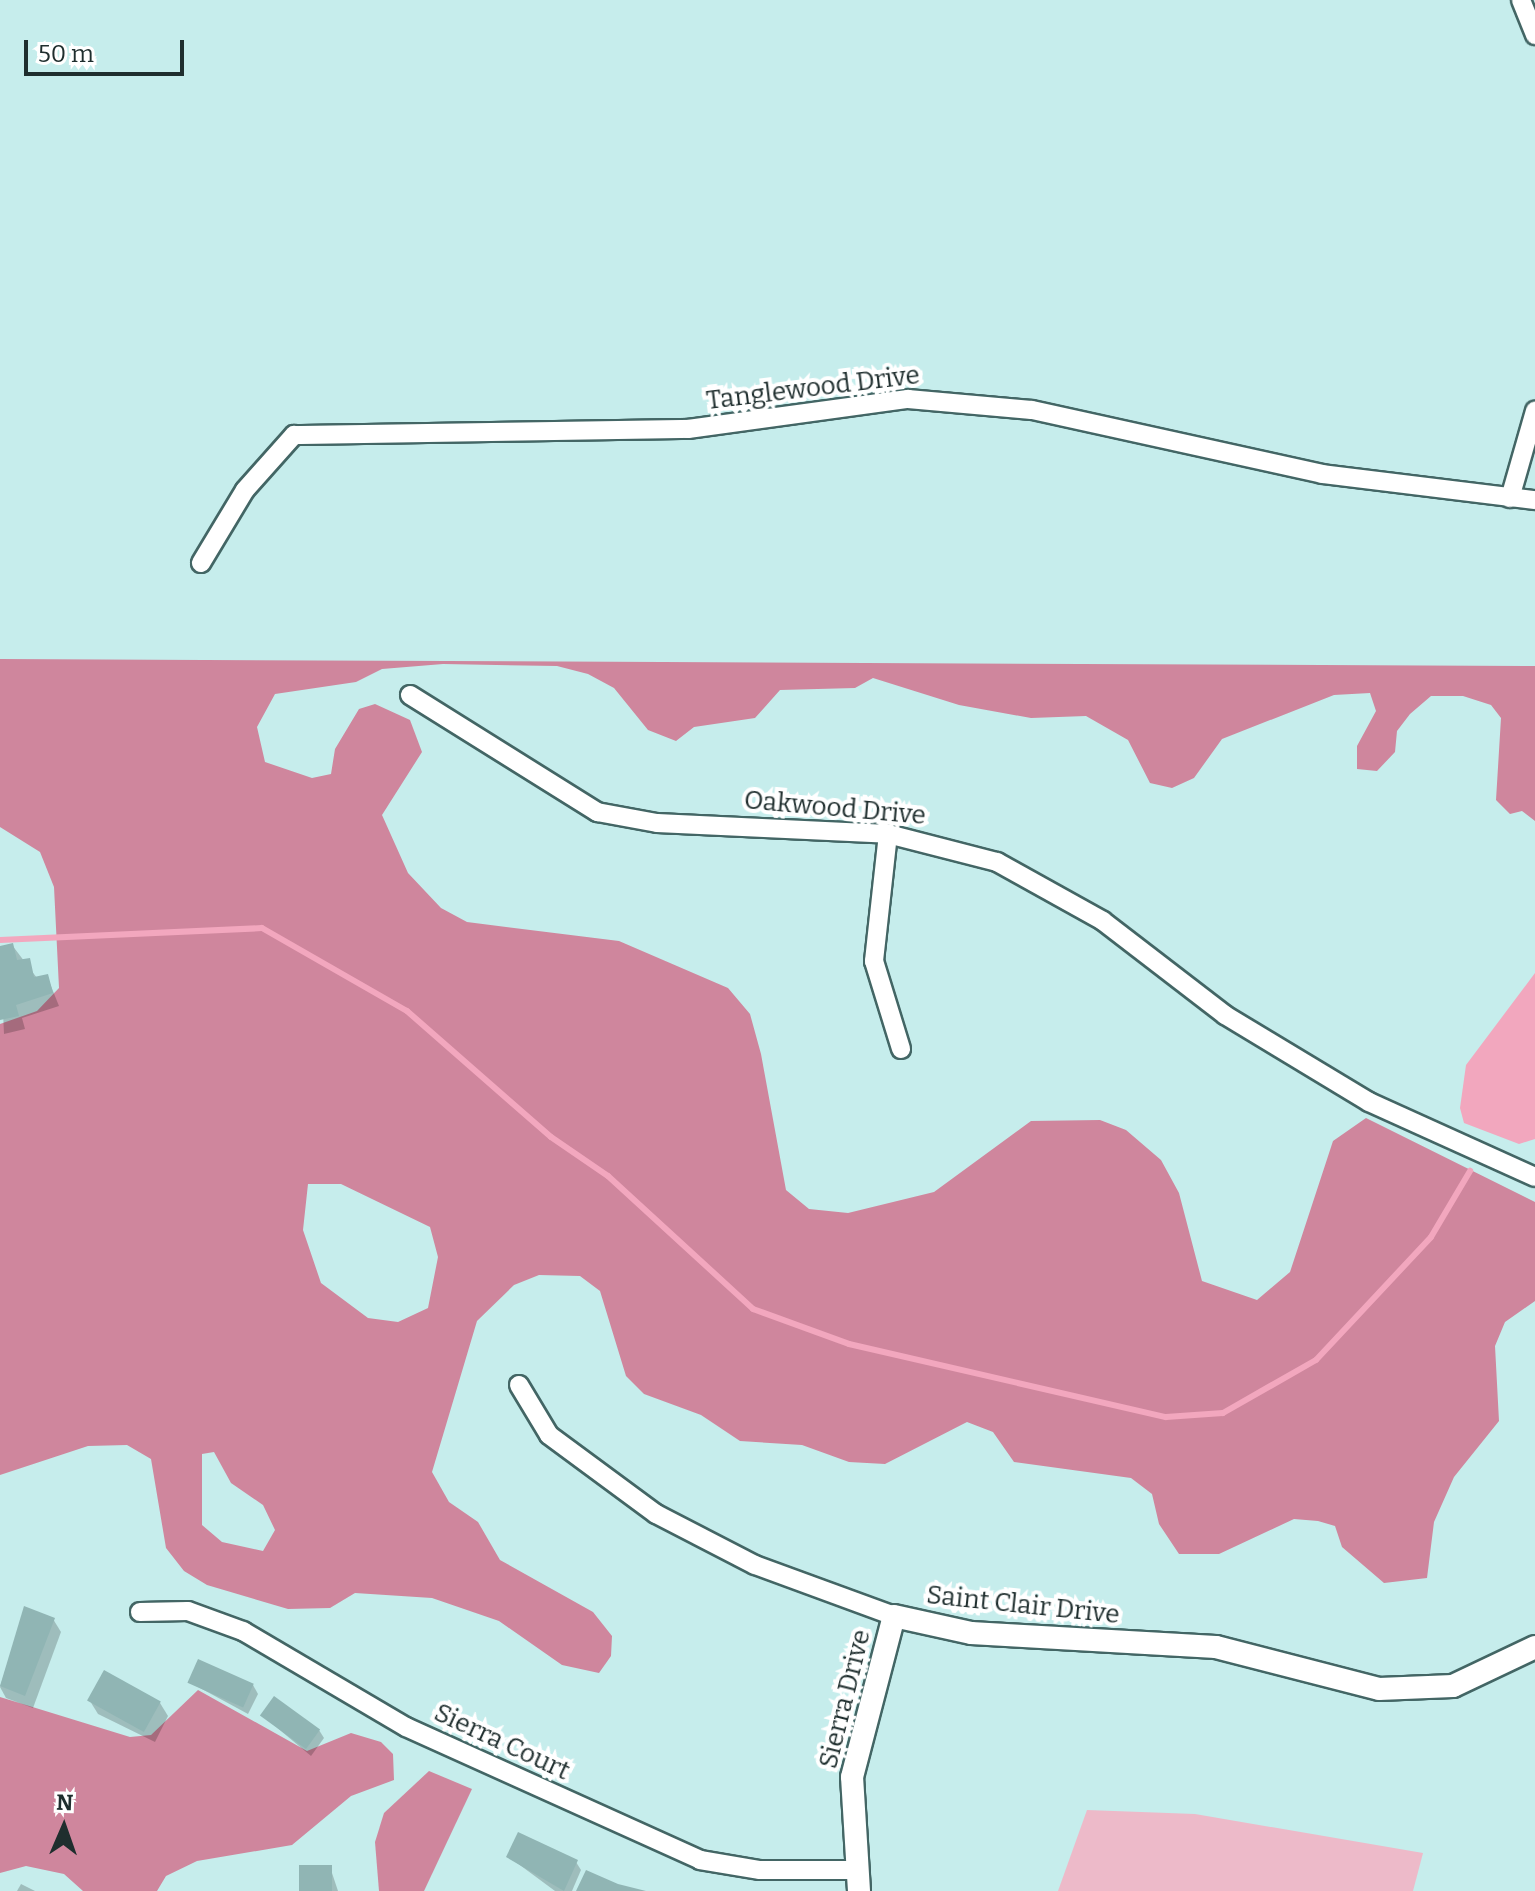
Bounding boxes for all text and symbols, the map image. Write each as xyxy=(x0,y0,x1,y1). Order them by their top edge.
scale bar xyxy=(28,24,188,74)
text: 50 m xyxy=(38,40,94,68)
street label: Tanglewood Drive xyxy=(705,359,921,417)
street label: Oakwood Drive xyxy=(743,785,927,831)
street label: Saint Clair Drive xyxy=(925,1579,1121,1631)
street label: Sierra Drive xyxy=(813,1626,877,1772)
street label: Sierra Court xyxy=(429,1697,575,1787)
north arrow xyxy=(24,1787,104,1867)
text: N xyxy=(56,1789,74,1816)

